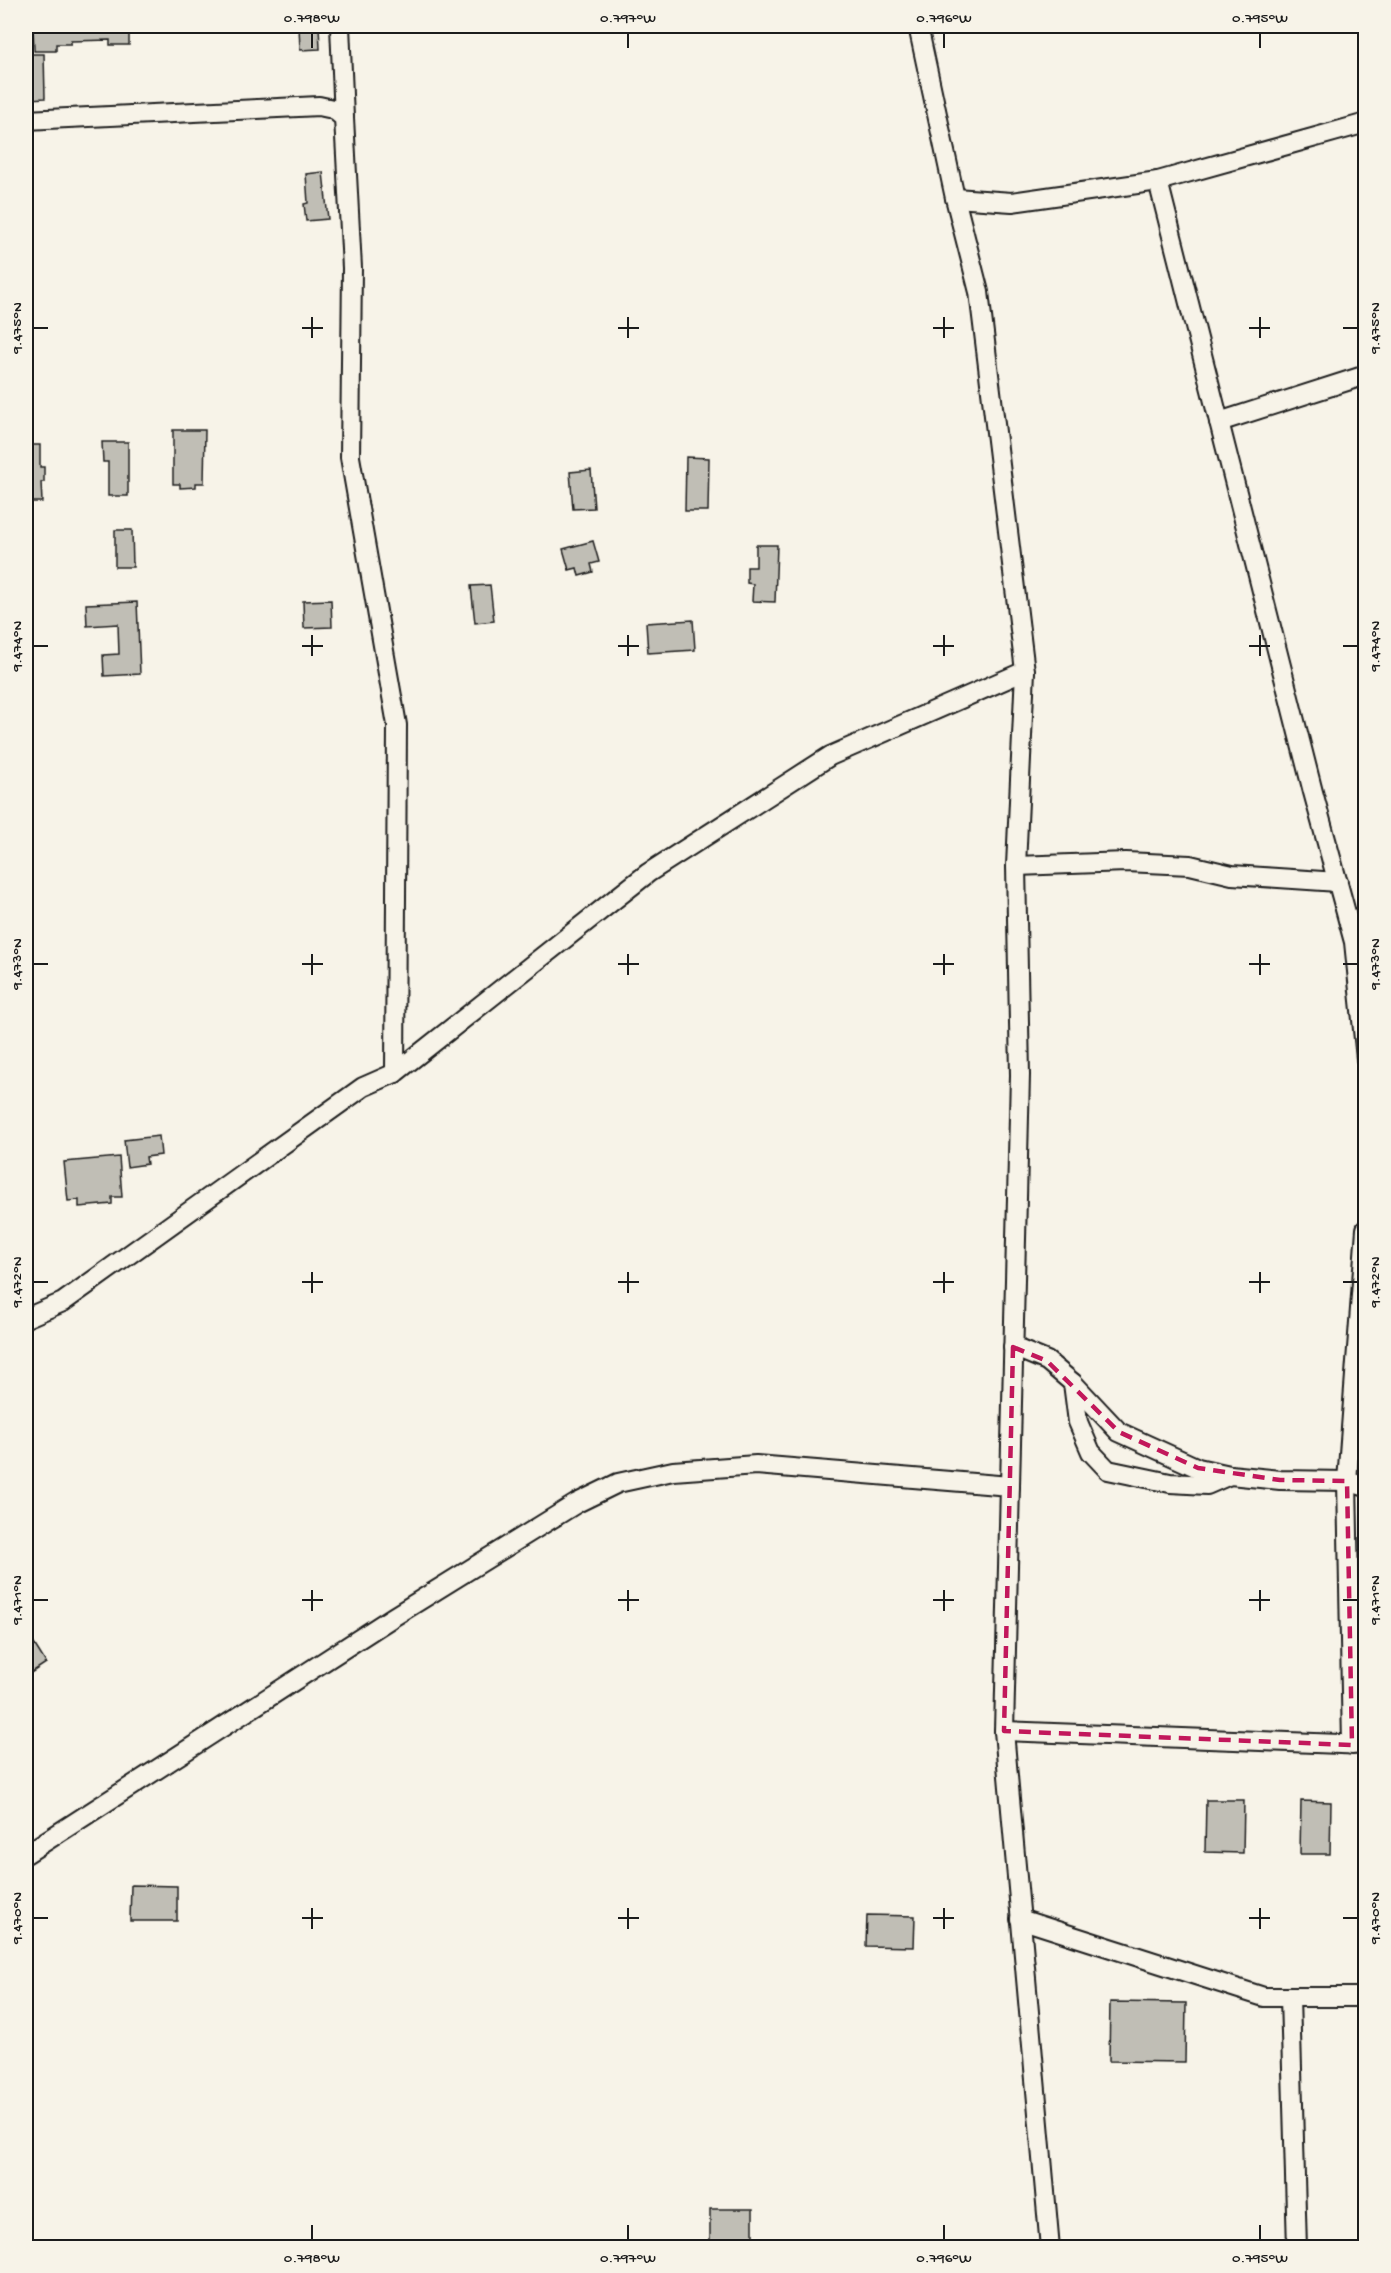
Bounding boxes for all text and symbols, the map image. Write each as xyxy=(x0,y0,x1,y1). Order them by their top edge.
text: 0.798°W xyxy=(284,10,340,28)
text: 0.797°W xyxy=(600,10,656,28)
text: 0.796°W xyxy=(916,10,972,28)
text: 0.795°W xyxy=(1232,10,1288,28)
text: 9.475°N xyxy=(9,302,27,355)
text: 9.475°N xyxy=(1367,302,1385,355)
text: 9.474°N xyxy=(9,620,27,672)
text: 9.474°N xyxy=(1367,620,1385,672)
text: 9.473°N xyxy=(9,938,27,991)
text: 9.473°N xyxy=(1367,938,1385,991)
text: 9.472°N xyxy=(9,1256,27,1309)
text: 9.472°N xyxy=(1367,1256,1385,1309)
text: 9.471°N xyxy=(9,1575,27,1626)
text: 9.471°N xyxy=(1367,1575,1385,1626)
text: 9.470°N xyxy=(9,1892,27,1945)
text: 9.470°N xyxy=(1367,1892,1385,1945)
text: 0.798°W xyxy=(284,2250,340,2268)
text: 0.797°W xyxy=(600,2250,656,2268)
text: 0.796°W xyxy=(916,2250,972,2268)
text: 0.795°W xyxy=(1232,2250,1288,2268)

